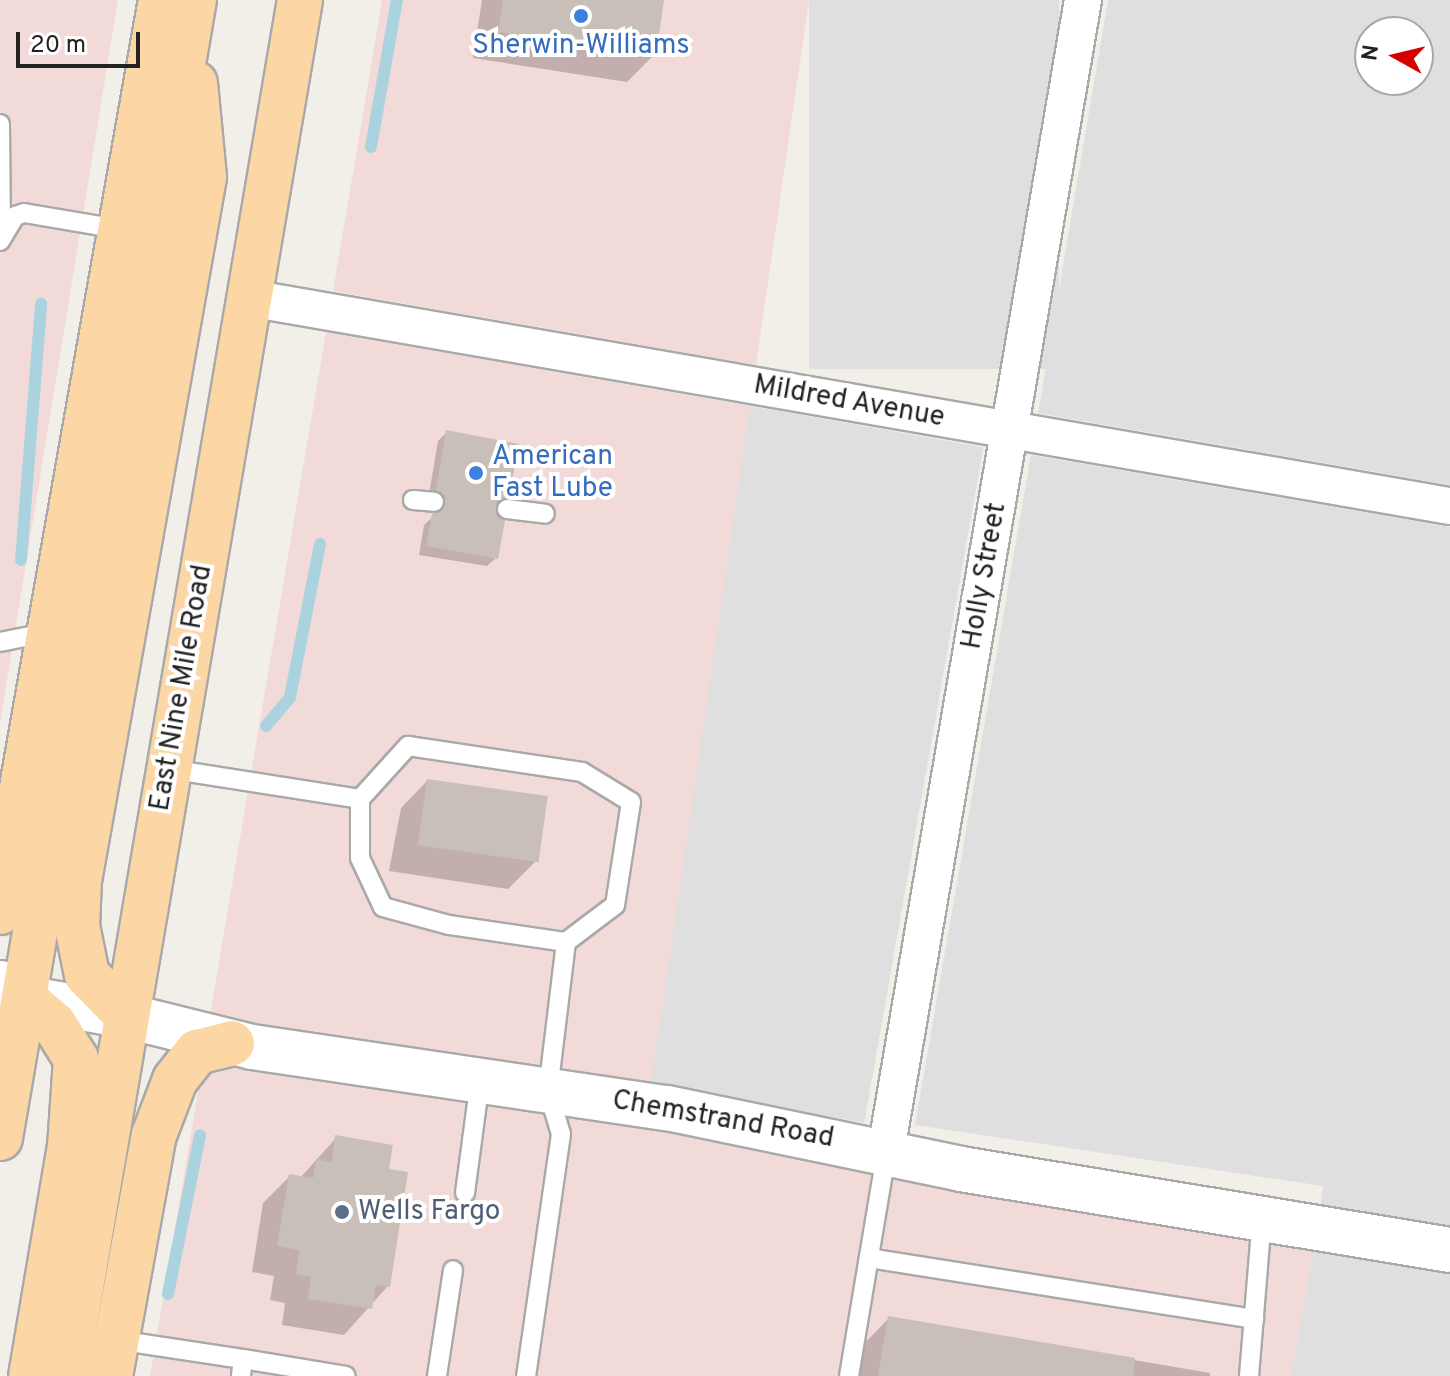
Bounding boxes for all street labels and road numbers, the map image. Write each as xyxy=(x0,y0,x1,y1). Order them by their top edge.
street label: Mildred Avenue xyxy=(750,369,948,435)
street label: Holly Street xyxy=(956,500,1014,652)
street label: East Nine Mile Road xyxy=(144,562,220,814)
street label: Chemstrand Road xyxy=(610,1084,836,1156)

